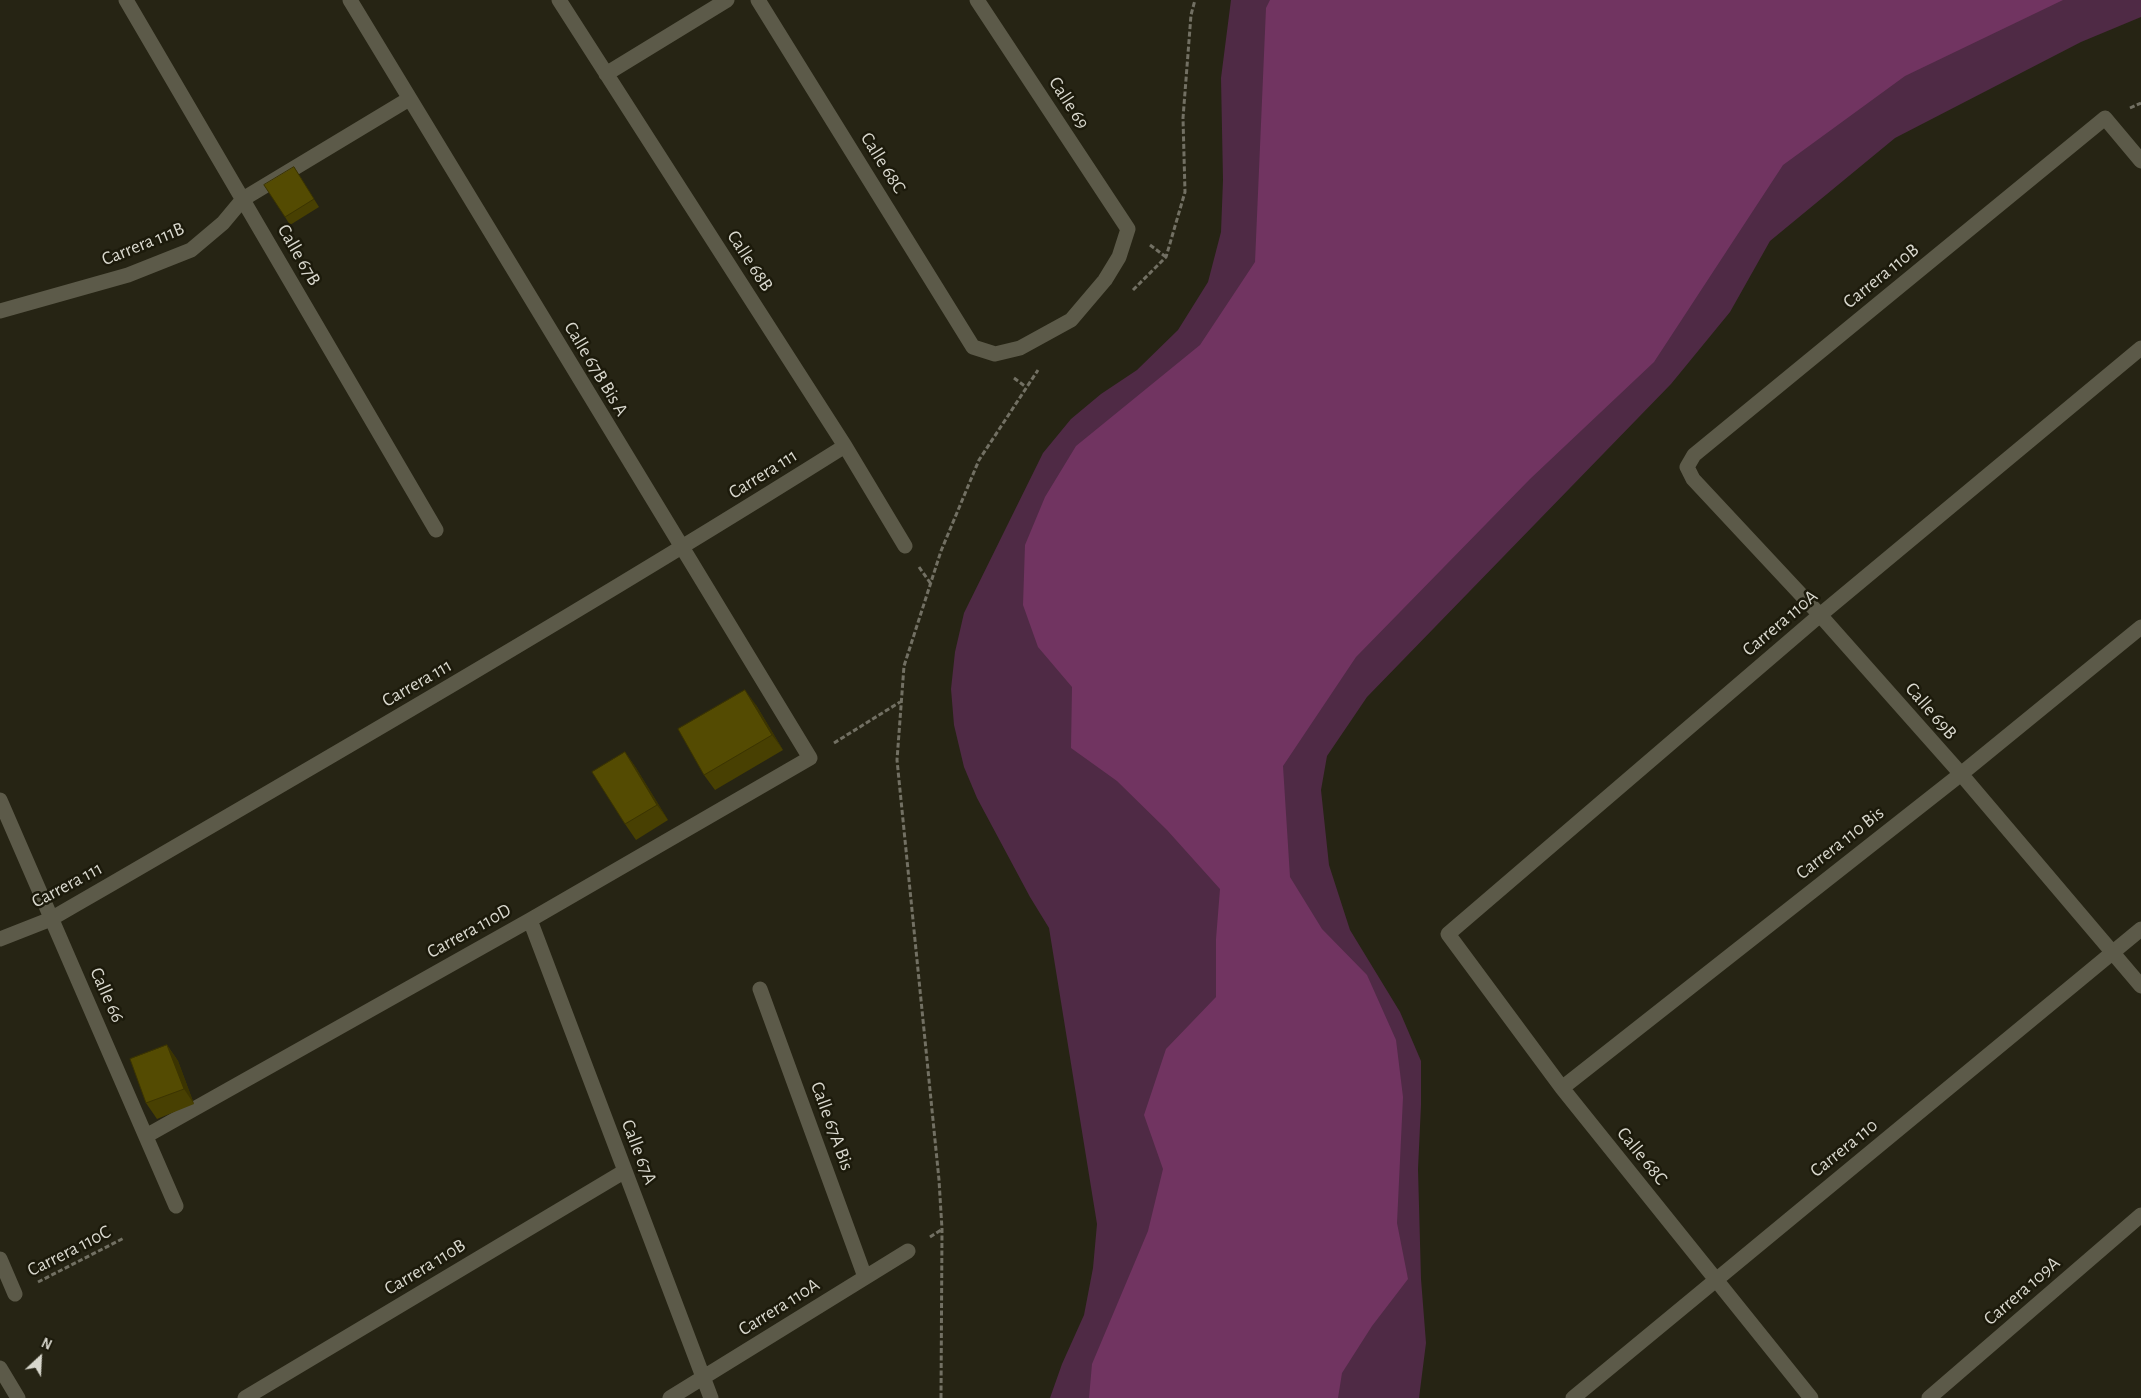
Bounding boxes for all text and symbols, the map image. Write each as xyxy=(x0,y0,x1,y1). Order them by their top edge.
street label: Calle 69 xyxy=(1044,73,1094,133)
street label: Calle 68C xyxy=(855,128,911,198)
street label: Carrera 111B xyxy=(98,217,188,271)
street label: Calle 67B xyxy=(272,220,326,290)
street label: Calle 68B xyxy=(722,226,778,296)
street label: Carrera 110B xyxy=(1839,239,1923,313)
street label: Calle 67B Bis A xyxy=(559,318,633,420)
street label: Carrera 111 xyxy=(724,444,802,504)
street label: Carrera 110A xyxy=(1738,585,1822,661)
street label: Carrera 111 xyxy=(378,654,456,712)
street label: Calle 69B xyxy=(1900,678,1962,744)
street label: Carrera 110 Bis xyxy=(1791,802,1889,884)
street label: Carrera 111 xyxy=(28,857,106,913)
street label: Carrera 110D xyxy=(423,899,515,963)
street label: Calle 66 xyxy=(85,964,129,1026)
street label: Calle 67A Bis xyxy=(805,1079,859,1173)
street label: Carrera 110 xyxy=(1806,1114,1882,1182)
street label: Calle 67A xyxy=(616,1116,662,1188)
street label: Calle 68C xyxy=(1612,1122,1672,1190)
street label: Carrera 110C xyxy=(24,1220,114,1282)
street label: Carrera 110B xyxy=(380,1234,470,1300)
street label: Carrera 109A xyxy=(1979,1252,2065,1330)
street label: Carrera 110A xyxy=(734,1273,824,1341)
north arrow xyxy=(15,1333,65,1383)
text: N xyxy=(39,1336,54,1353)

